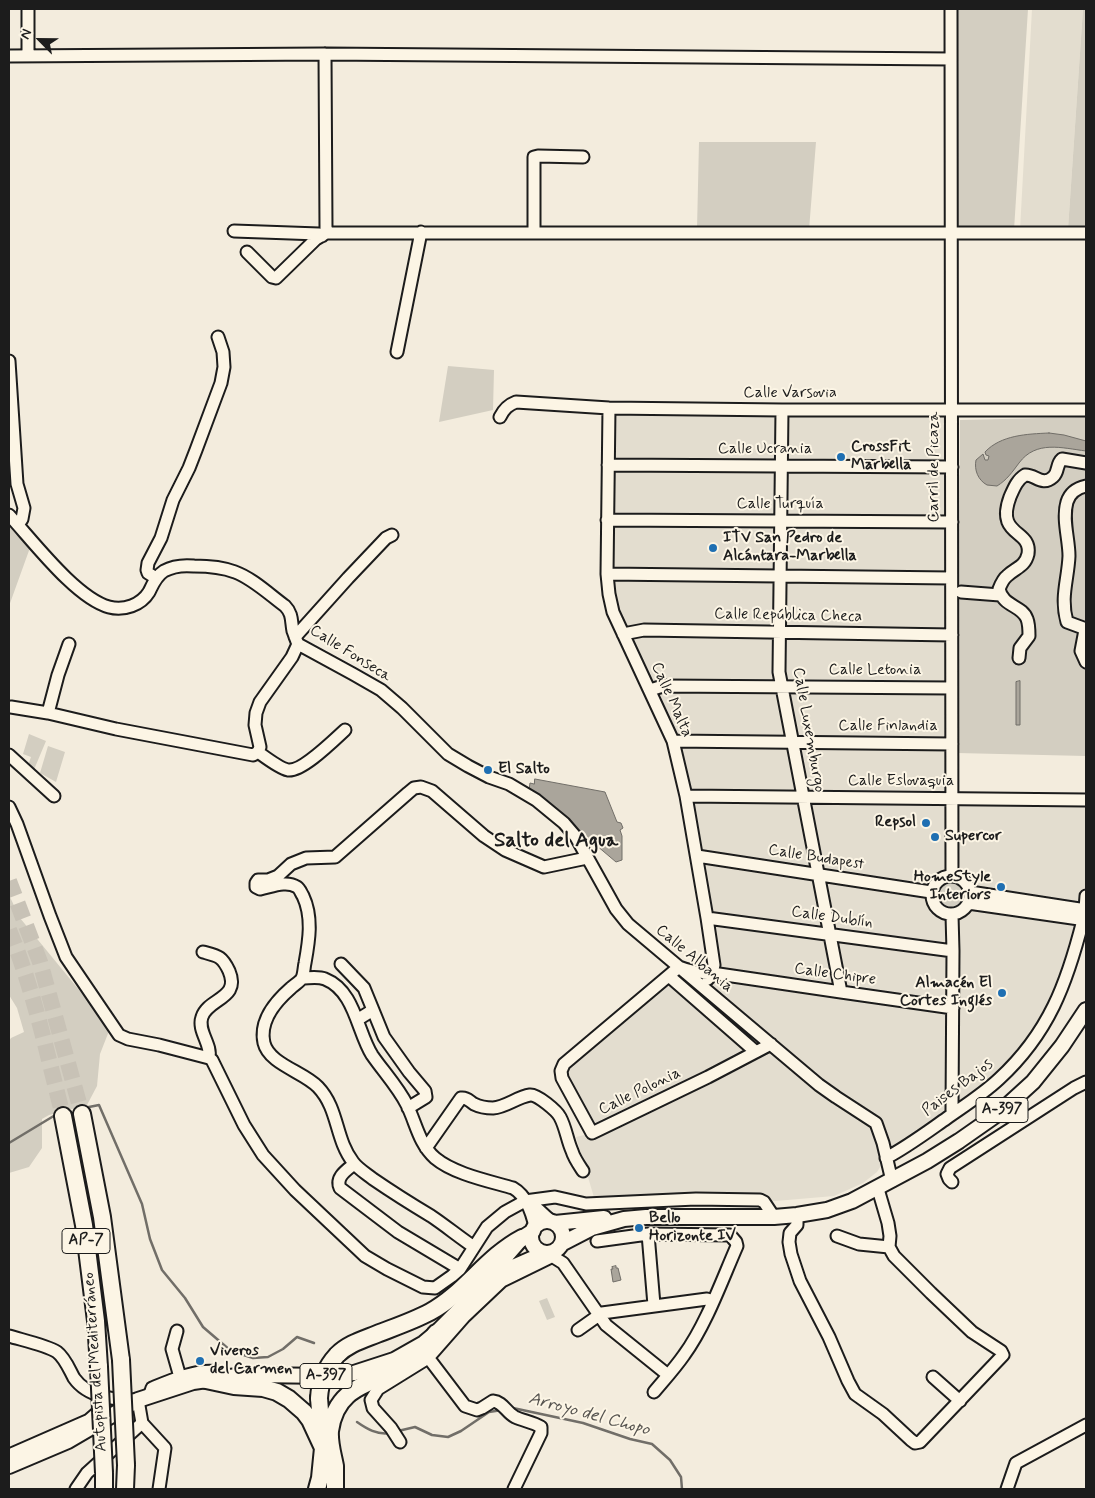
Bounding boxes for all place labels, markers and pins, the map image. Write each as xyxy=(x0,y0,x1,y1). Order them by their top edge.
place label: CrossFit Marbella xyxy=(851,438,911,476)
marker: CrossFit Marbella xyxy=(835,451,847,463)
place label: ITV San Pedro de Alcántara-Marbella xyxy=(723,529,857,567)
marker: ITV San Pedro de Alcántara-Marbella xyxy=(707,542,719,554)
place label: El Salto xyxy=(498,760,550,780)
marker: El Salto xyxy=(482,764,494,776)
place label: Repsol xyxy=(875,813,916,833)
marker: Repsol xyxy=(920,817,932,829)
place label: Supercor xyxy=(945,827,1001,847)
marker: Supercor xyxy=(929,831,941,843)
place label: HomeStyle Interiors xyxy=(914,868,991,906)
marker: HomeStyle Interiors xyxy=(995,881,1007,893)
place label: Almacén El Cortes Inglés xyxy=(900,974,992,1012)
marker: Almacén El Cortes Inglés xyxy=(996,987,1008,999)
place label: Bello Horizonte IV xyxy=(649,1209,736,1247)
marker: Bello Horizonte IV xyxy=(633,1222,645,1234)
place label: Viveros del Carmen xyxy=(210,1342,292,1380)
marker: Viveros del Carmen xyxy=(194,1355,206,1367)

